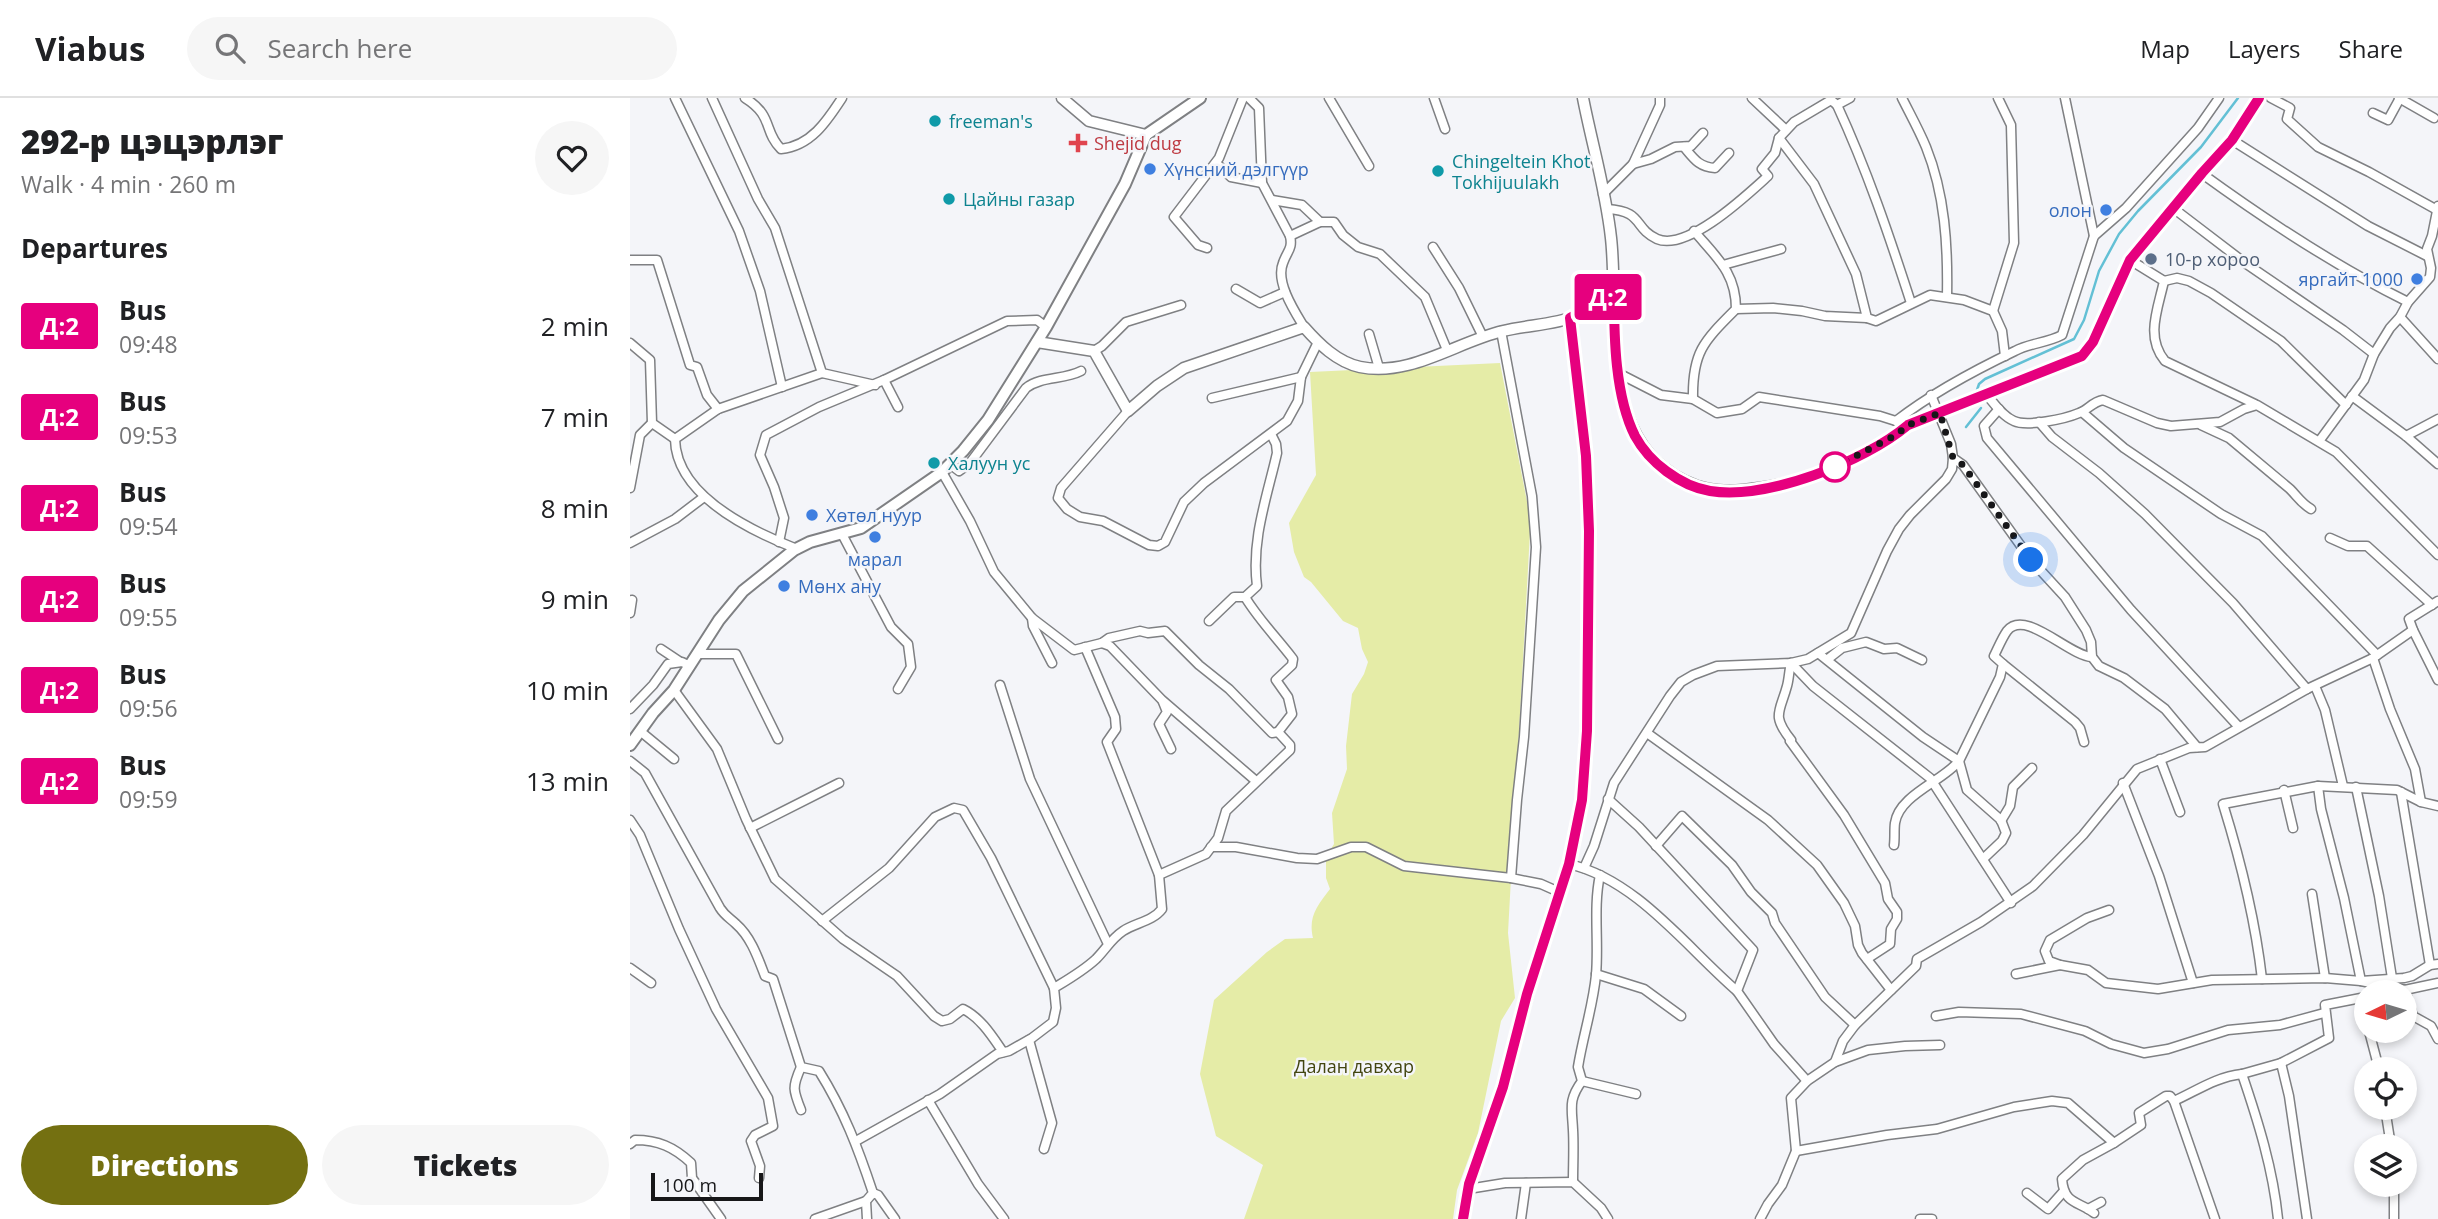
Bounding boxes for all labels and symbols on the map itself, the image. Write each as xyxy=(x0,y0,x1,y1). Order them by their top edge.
place label: freeman's xyxy=(949,109,1033,133)
marker: freeman's xyxy=(927,113,943,129)
place label: Shejid dug xyxy=(1094,131,1182,155)
marker: Shejid dug xyxy=(1068,133,1088,153)
place label: Chingeltein Khot Tokhijuulakh xyxy=(1452,149,1590,194)
place label: Хүнсний дэлгүүр xyxy=(1164,157,1309,181)
marker: Хүнсний дэлгүүр xyxy=(1142,161,1158,177)
marker: Chingeltein Khot Tokhijuulakh xyxy=(1430,163,1446,179)
place label: Цайны газар xyxy=(963,187,1075,211)
marker: Цайны газар xyxy=(941,191,957,207)
place label: олон xyxy=(2049,198,2092,222)
marker: олон xyxy=(2098,202,2114,218)
place label: 10-р хороо xyxy=(2165,247,2260,271)
marker: 10-р хороо xyxy=(2143,251,2159,267)
place label: яргайт 1000 xyxy=(2298,267,2403,291)
marker: яргайт 1000 xyxy=(2409,271,2425,287)
line badge: Д:2 xyxy=(1568,274,1648,320)
place label: Халуун ус xyxy=(948,451,1031,475)
unlabelled marker xyxy=(1820,452,1850,482)
marker: Халуун ус xyxy=(926,455,942,471)
place label: Хөтөл нуур xyxy=(826,503,922,527)
marker: Хөтөл нуур xyxy=(804,507,820,523)
marker: марал xyxy=(867,529,883,545)
your location xyxy=(2013,542,2048,577)
place label: марал xyxy=(848,547,902,571)
place label: Мөнх ану xyxy=(798,574,882,598)
marker: Мөнх ану xyxy=(776,578,792,594)
north arrow xyxy=(2354,980,2417,1043)
park label: Далан давхар xyxy=(1294,1054,1414,1078)
scale bar xyxy=(651,1170,763,1202)

